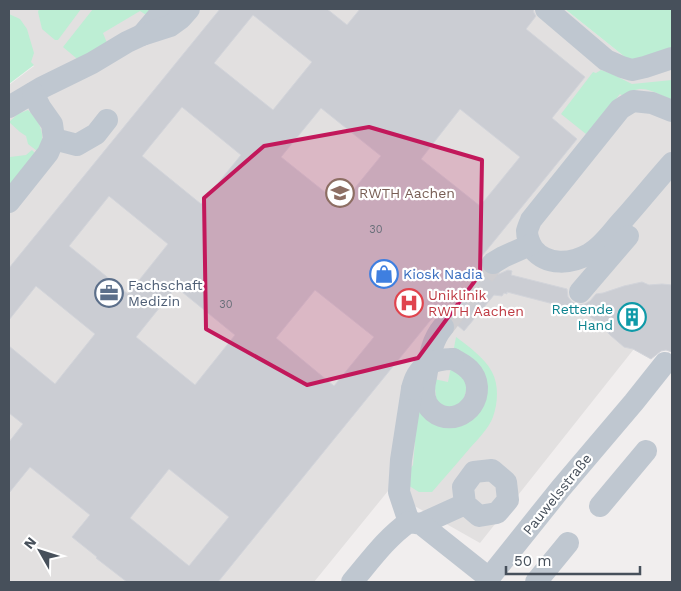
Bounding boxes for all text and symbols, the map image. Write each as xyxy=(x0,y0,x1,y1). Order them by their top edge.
school or university icon: RWTH Aachen xyxy=(325,178,355,208)
place label: RWTH Aachen xyxy=(359,185,455,201)
house number: 30 xyxy=(369,223,383,236)
shop icon: Kiosk Nadia xyxy=(369,259,399,289)
place label: Kiosk Nadia xyxy=(403,266,483,282)
place label: Fachschaft Medizin xyxy=(128,277,203,309)
office icon: Fachschaft Medizin xyxy=(94,278,124,308)
place label: Uniklinik RWTH Aachen xyxy=(428,287,524,319)
hospital icon: Uniklinik RWTH Aachen xyxy=(394,288,424,318)
house number: 30 xyxy=(219,298,233,311)
place label: Rettende Hand xyxy=(552,301,613,333)
building icon: Rettende Hand xyxy=(617,302,647,332)
street label: Pauwelsstraße xyxy=(519,450,595,538)
north arrow xyxy=(15,526,65,576)
text: N xyxy=(20,534,39,552)
scale bar xyxy=(506,544,640,576)
text: 50 m xyxy=(514,552,551,570)

